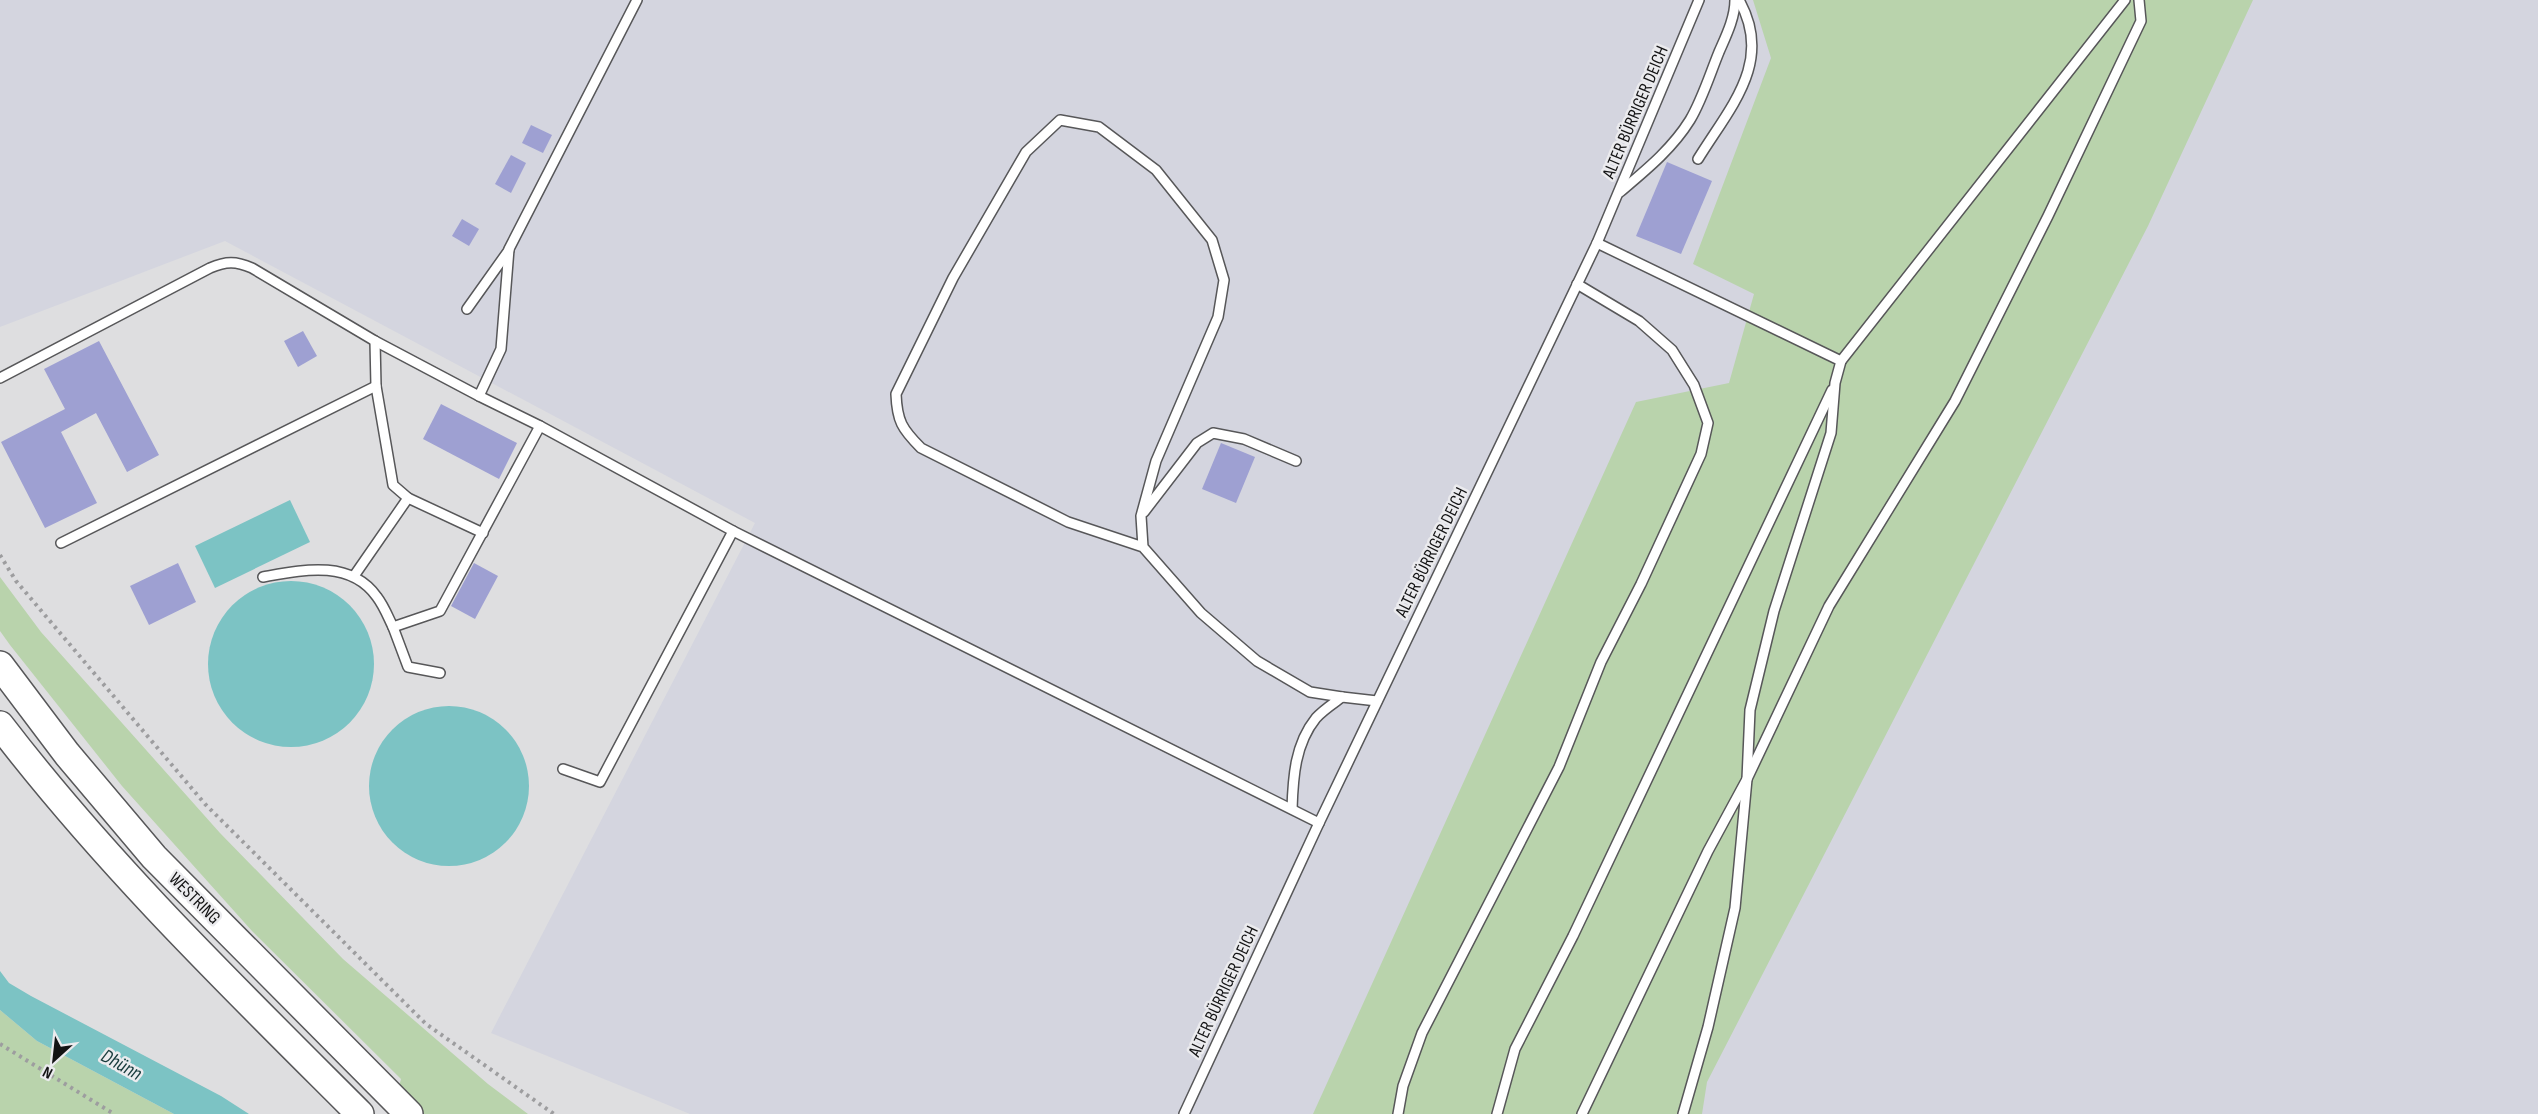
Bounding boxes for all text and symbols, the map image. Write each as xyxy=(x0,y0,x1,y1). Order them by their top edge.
street label: ALTER BÜRRIGER DEICH xyxy=(1598,43,1673,182)
street label: ALTER BÜRRIGER DEICH xyxy=(1391,484,1472,621)
street label: WESTRING xyxy=(165,868,225,928)
street label: ALTER BÜRRIGER DEICH xyxy=(1184,923,1263,1061)
north arrow xyxy=(24,1030,84,1090)
water label: Dhünn xyxy=(97,1044,146,1086)
text: N xyxy=(40,1062,56,1082)

